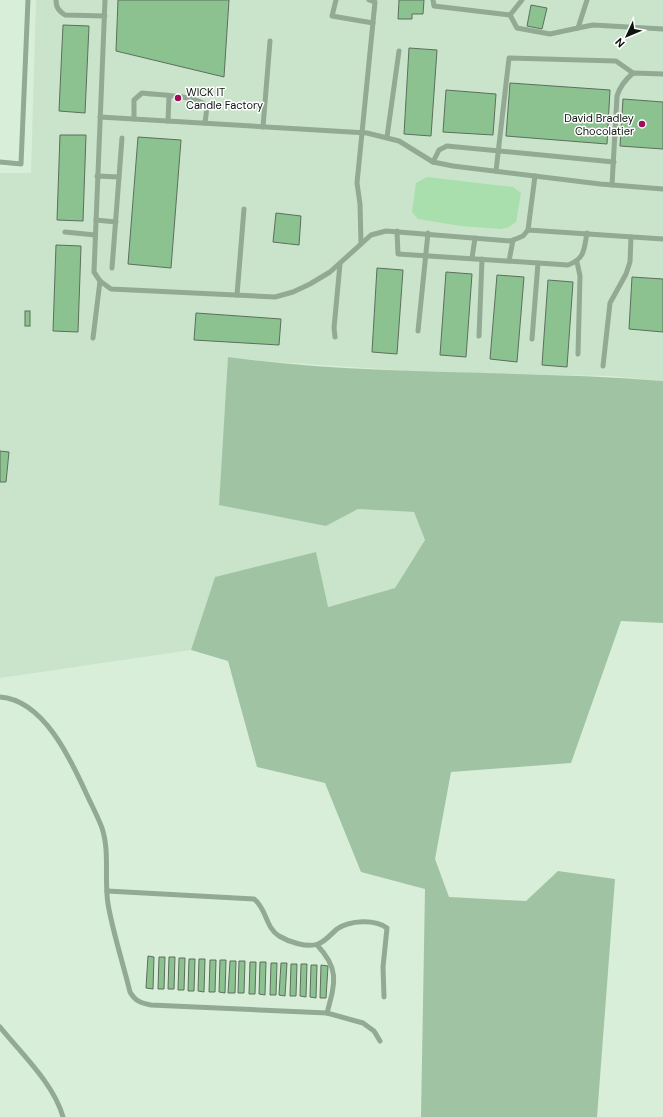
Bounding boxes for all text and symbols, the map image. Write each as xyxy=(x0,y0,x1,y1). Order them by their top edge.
north arrow xyxy=(607,16,647,56)
text: N xyxy=(612,35,628,51)
place label: WICK IT Candle Factory xyxy=(186,85,263,112)
marker: WICK IT Candle Factory xyxy=(173,93,183,103)
place label: David Bradley Chocolatier xyxy=(564,111,634,138)
marker: David Bradley Chocolatier xyxy=(637,119,647,129)

